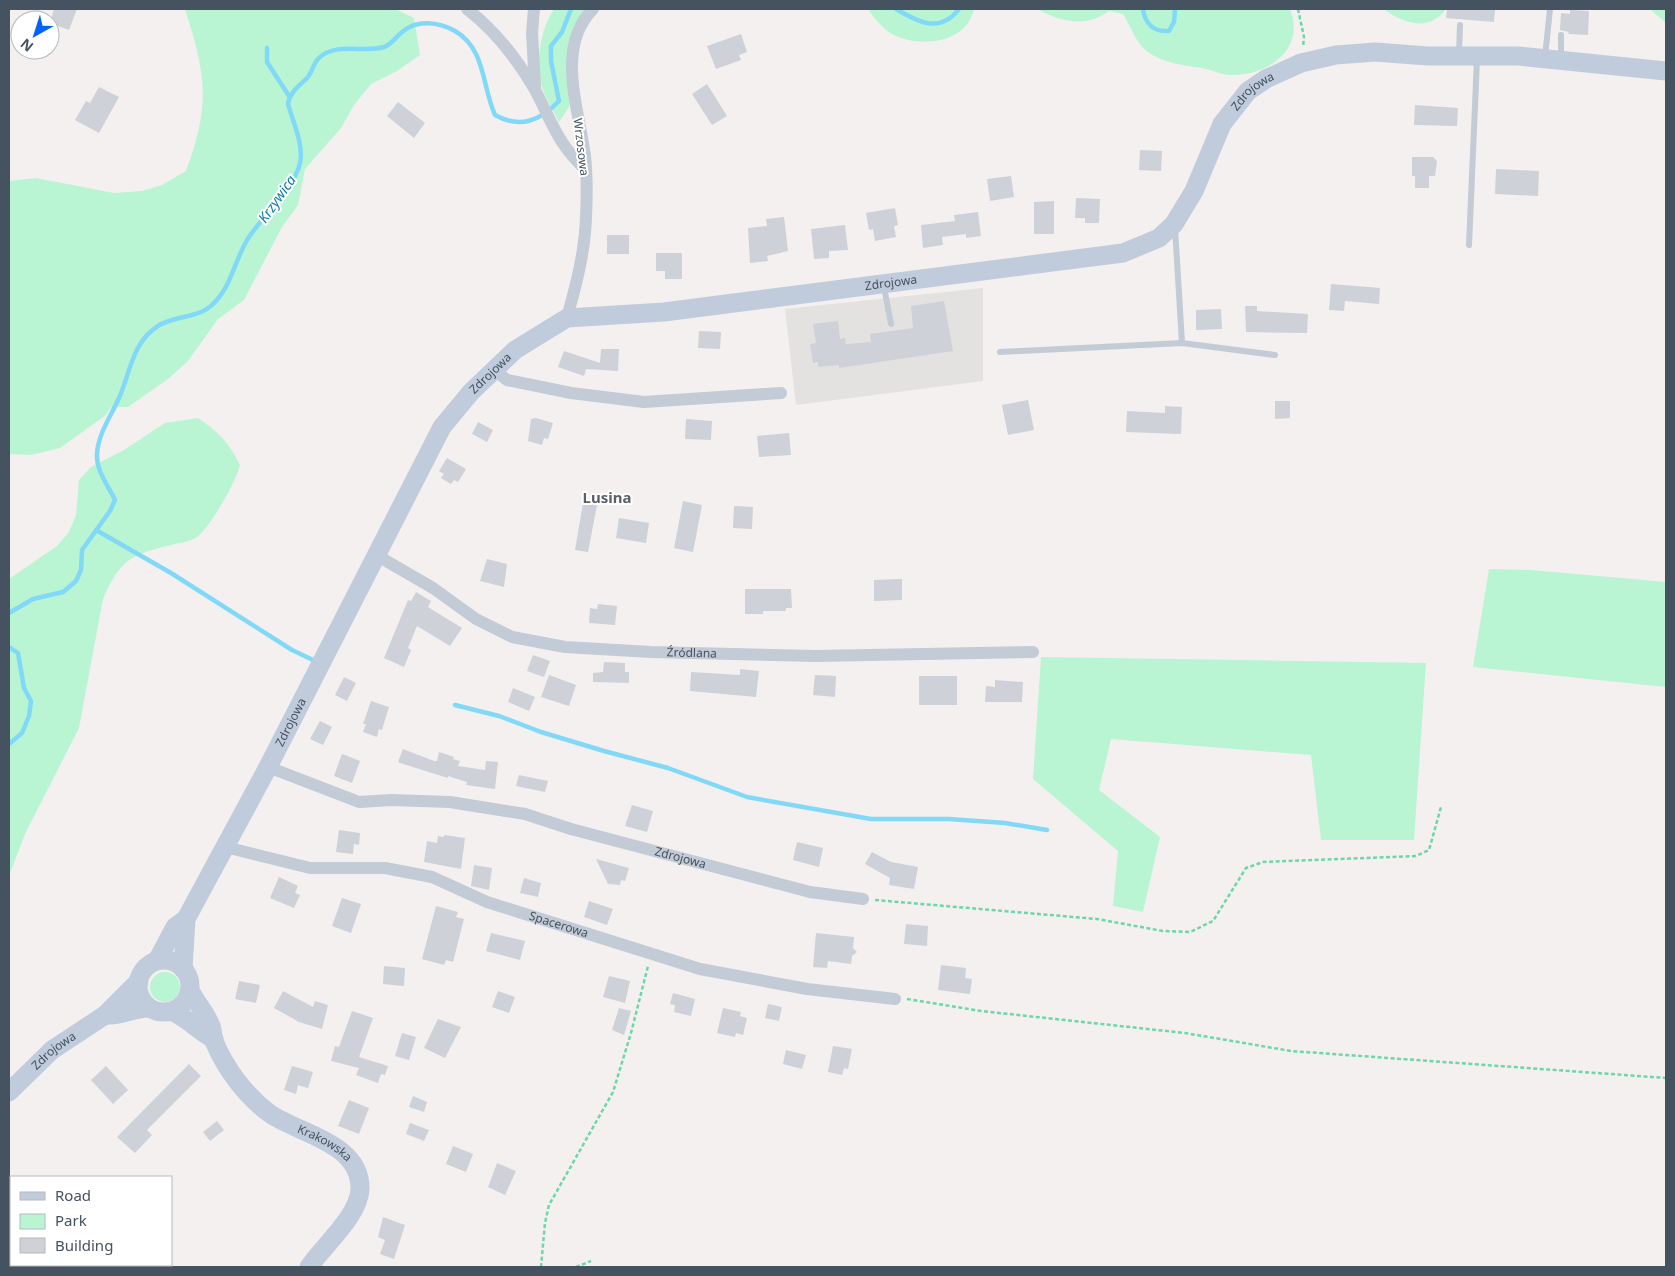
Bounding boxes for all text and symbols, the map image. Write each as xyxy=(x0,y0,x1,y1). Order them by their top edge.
north arrow xyxy=(10,10,60,60)
text: N xyxy=(16,35,37,56)
street label: Zdrojowa xyxy=(1227,68,1277,114)
street label: Wrzosowa xyxy=(570,117,593,177)
water label: Krzywica xyxy=(253,171,300,226)
street label: Zdrojowa xyxy=(864,271,918,294)
street label: Zdrojowa xyxy=(465,349,515,397)
district label: Lusina xyxy=(583,487,631,507)
street label: Źródlana xyxy=(666,643,717,662)
street label: Zdrojowa xyxy=(271,695,310,749)
street label: Zdrojowa xyxy=(653,842,708,872)
street label: Spacerowa xyxy=(527,907,591,941)
street label: Zdrojowa xyxy=(28,1028,79,1073)
street label: Krakowska xyxy=(295,1120,356,1165)
legend xyxy=(10,1176,172,1266)
text: Road xyxy=(55,1185,91,1205)
text: Park xyxy=(55,1210,87,1230)
text: Building xyxy=(55,1235,113,1255)

